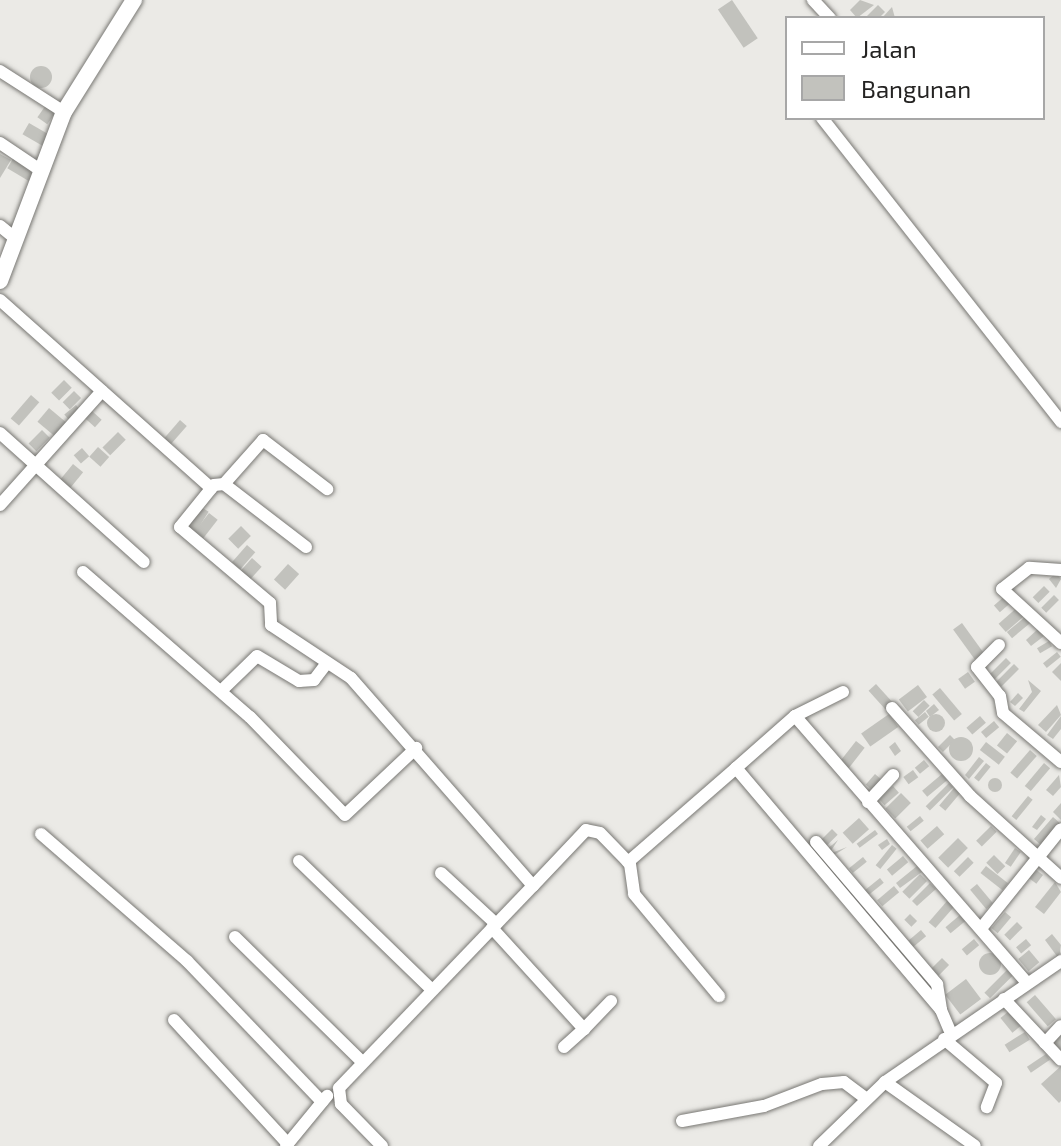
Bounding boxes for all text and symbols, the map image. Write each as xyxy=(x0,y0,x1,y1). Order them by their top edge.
legend xyxy=(785,16,1045,120)
text: Jalan xyxy=(861,34,917,63)
text: Bangunan xyxy=(861,74,971,103)

